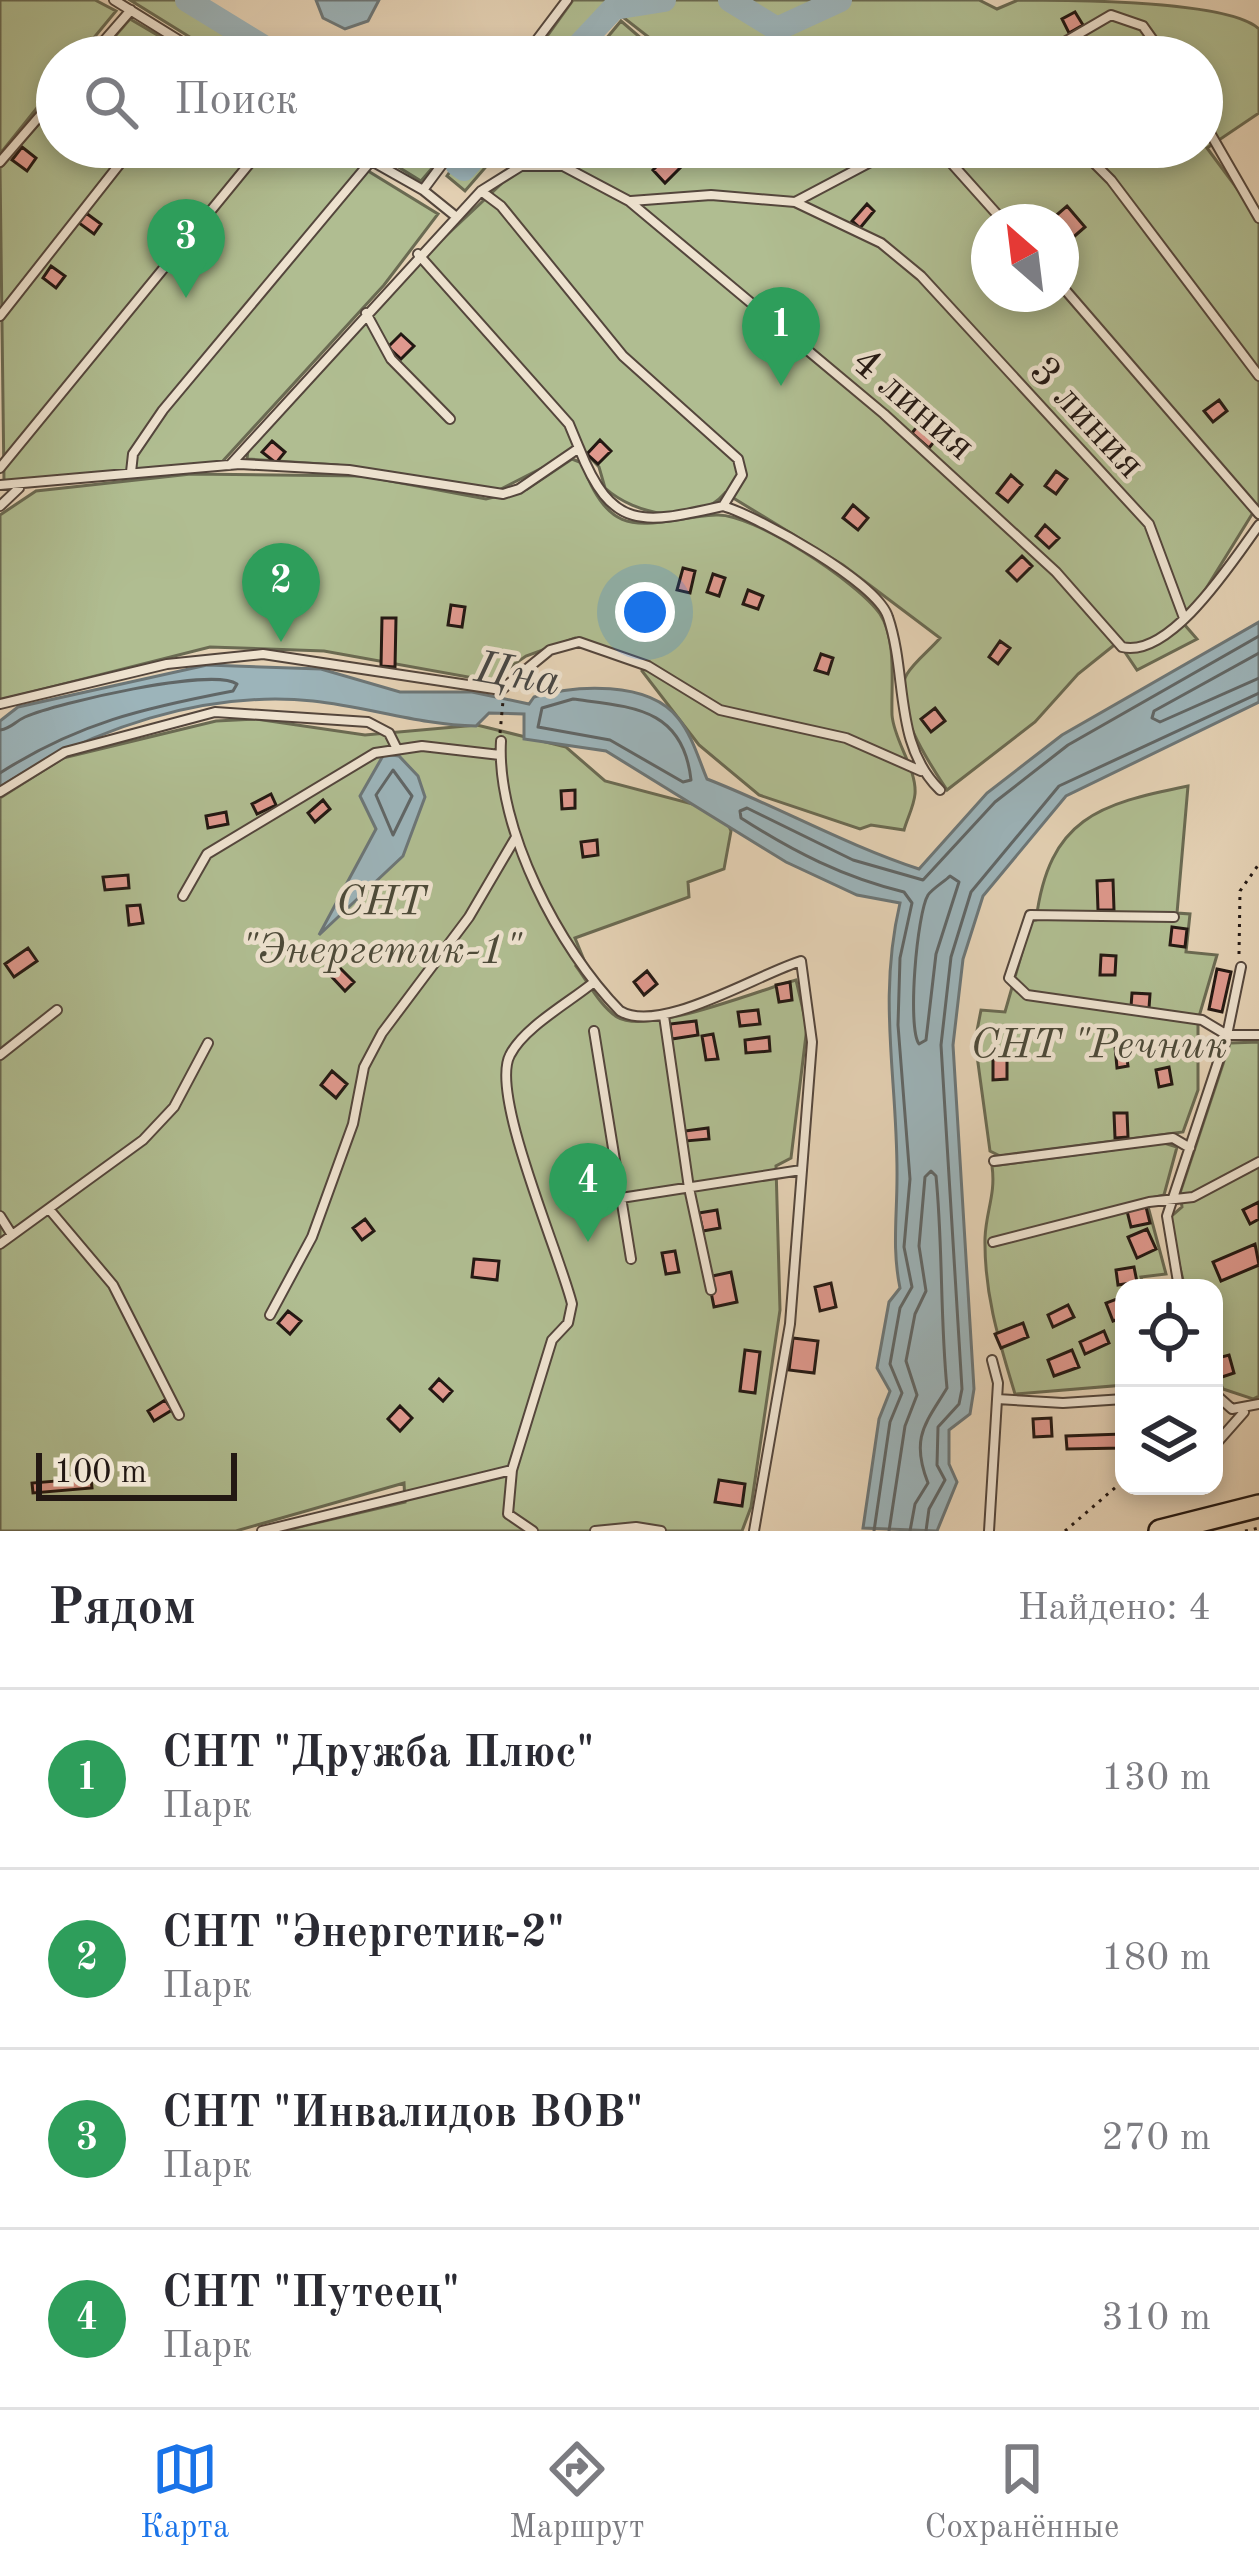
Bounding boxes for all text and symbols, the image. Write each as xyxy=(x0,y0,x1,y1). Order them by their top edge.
search box xyxy=(36,36,1223,168)
icon: search xyxy=(78,69,144,135)
text: Поиск xyxy=(174,79,298,124)
pin: 3 xyxy=(147,199,225,298)
north arrow xyxy=(971,204,1079,312)
pin: 1 xyxy=(742,287,820,386)
street label: 4 линия xyxy=(843,341,982,469)
street label: 3 линия xyxy=(1020,351,1152,487)
pin: 2 xyxy=(242,543,320,642)
your location xyxy=(615,582,675,642)
water label: Цна xyxy=(470,647,564,706)
park label: СНТ "Энергетик-1" xyxy=(241,883,523,973)
park label: СНТ "Речник xyxy=(970,1026,1228,1068)
pin: 4 xyxy=(549,1143,627,1242)
map controls xyxy=(1115,1279,1223,1495)
button: locate xyxy=(1115,1279,1223,1387)
button: layers xyxy=(1115,1387,1223,1495)
scale bar xyxy=(36,1447,237,1500)
text: 100 m xyxy=(54,1457,147,1490)
text: Рядом xyxy=(48,1584,196,1635)
text: Найдено: 4 xyxy=(1018,1589,1211,1628)
text: СНТ "Дружба Плюс" xyxy=(162,1732,594,1777)
text: 1 xyxy=(76,1759,98,1798)
text: 130 m xyxy=(1101,1759,1211,1798)
text: Парк xyxy=(162,1787,252,1826)
text: СНТ "Энергетик-2" xyxy=(162,1912,565,1957)
text: 2 xyxy=(76,1939,98,1978)
text: 180 m xyxy=(1101,1939,1211,1978)
text: Парк xyxy=(162,1967,252,2006)
text: СНТ "Инвалидов ВОВ" xyxy=(162,2092,643,2137)
text: 3 xyxy=(76,2119,98,2158)
text: 270 m xyxy=(1101,2119,1211,2158)
text: Парк xyxy=(162,2147,252,2186)
text: СНТ "Путеец" xyxy=(162,2272,460,2317)
text: 4 xyxy=(76,2299,98,2338)
text: 310 m xyxy=(1101,2299,1211,2338)
text: Парк xyxy=(162,2327,252,2366)
tab: Карта xyxy=(140,2436,229,2549)
tab: Маршрут xyxy=(509,2436,645,2549)
tab: Сохранённые xyxy=(924,2436,1119,2549)

